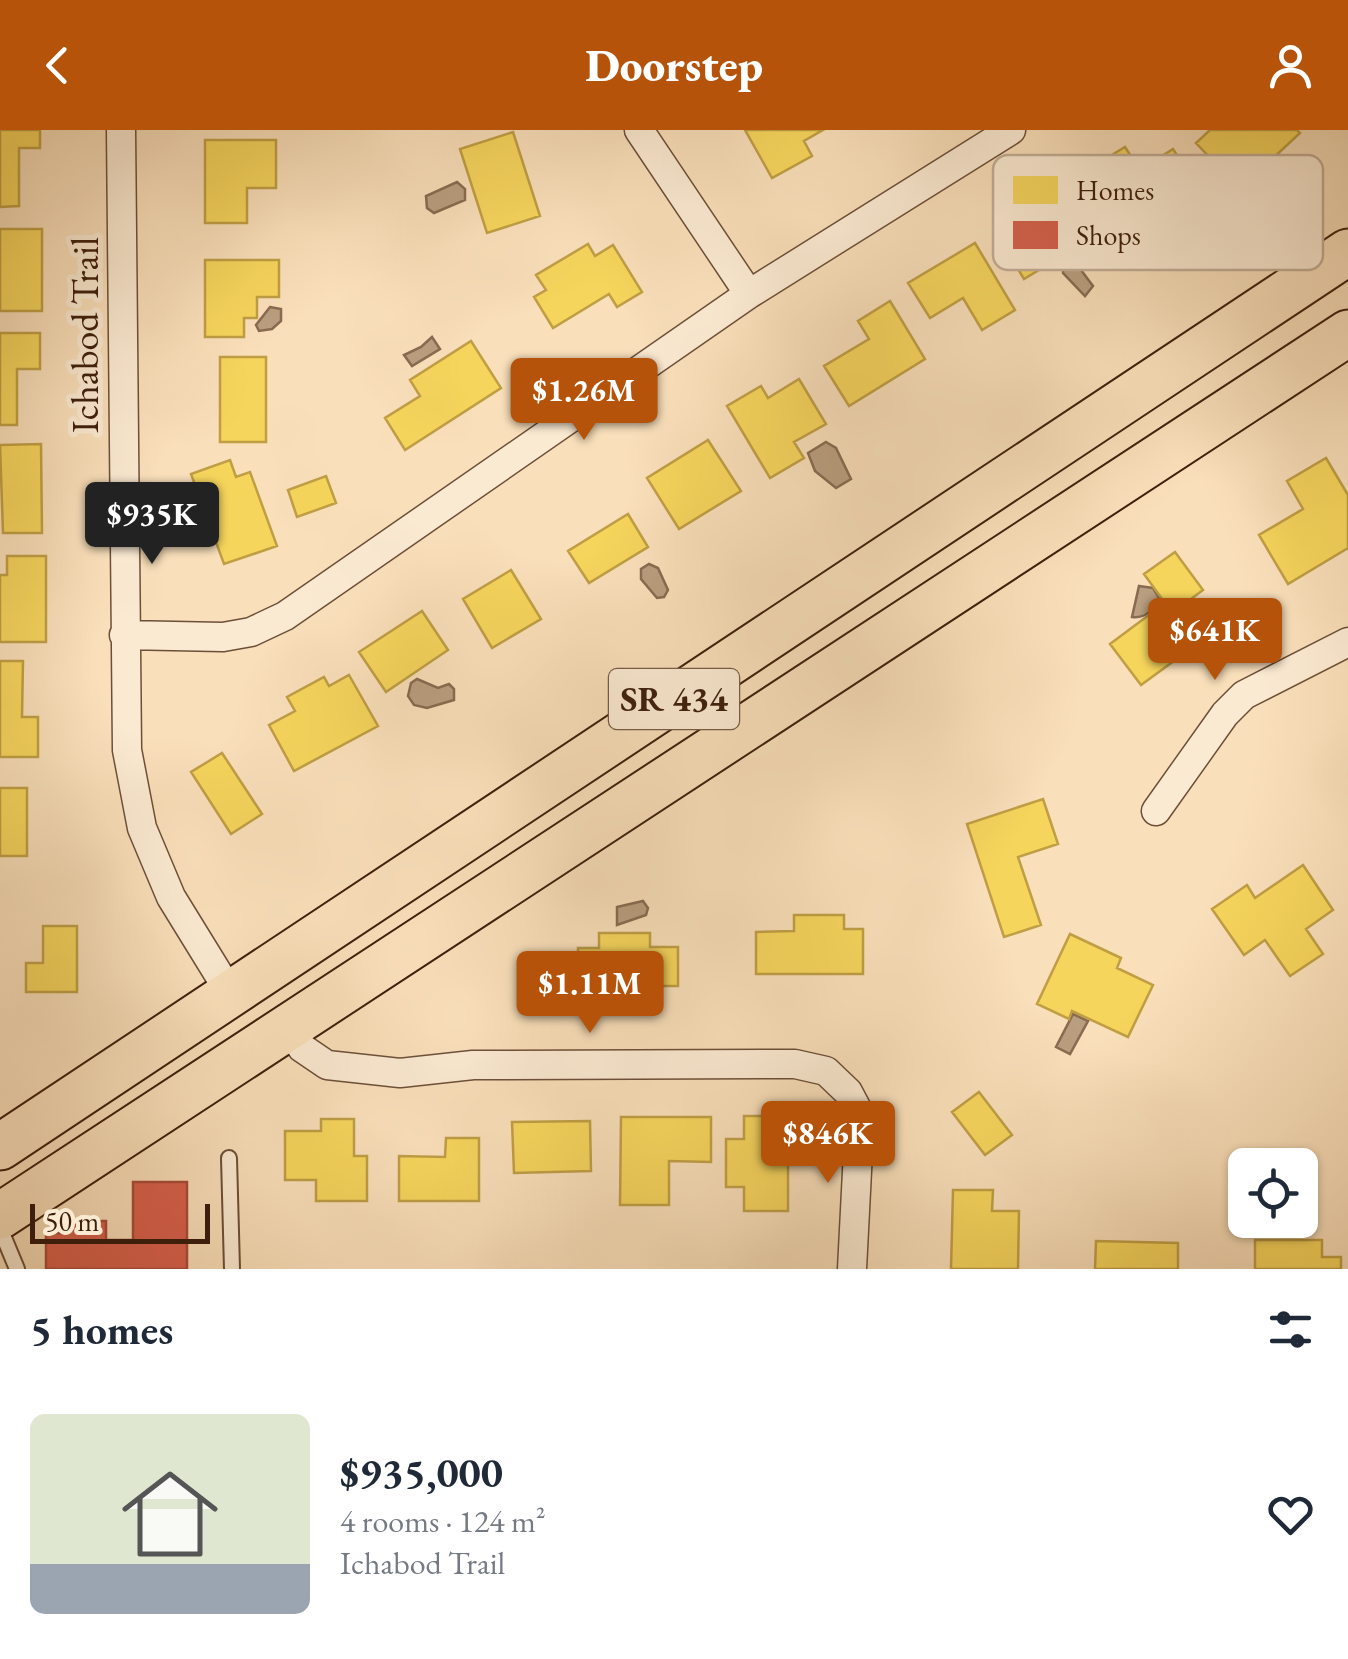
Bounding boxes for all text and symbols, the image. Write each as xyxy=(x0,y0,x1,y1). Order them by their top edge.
text: Doorstep xyxy=(585,36,763,94)
icon: back xyxy=(30,38,85,93)
icon: person xyxy=(1263,38,1318,93)
legend xyxy=(993,155,1323,270)
text: Homes xyxy=(1076,172,1154,208)
text: Shops xyxy=(1076,217,1141,253)
street label: Ichabod Trail xyxy=(60,237,109,433)
pin: $1.26M xyxy=(503,358,665,443)
text: $1.26M xyxy=(533,369,635,411)
pin: $935K xyxy=(82,482,222,567)
text: $935K xyxy=(107,493,197,535)
pin: $641K xyxy=(1145,598,1285,683)
text: $641K xyxy=(1170,609,1260,651)
road number: SR 434 xyxy=(609,669,739,729)
pin: $1.11M xyxy=(509,951,671,1036)
text: $1.11M xyxy=(539,962,641,1004)
pin: $846K xyxy=(758,1101,898,1186)
text: $846K xyxy=(783,1112,873,1154)
map controls xyxy=(1228,1148,1318,1238)
button: locate xyxy=(1228,1148,1318,1238)
scale bar xyxy=(30,1199,210,1244)
text: 50 m xyxy=(45,1203,99,1239)
text: 5 homes xyxy=(30,1302,173,1357)
icon: filters xyxy=(1263,1302,1318,1357)
text: $935,000 xyxy=(340,1445,503,1500)
icon: home xyxy=(110,1454,230,1574)
icon: heart xyxy=(1263,1487,1318,1542)
text: 4 rooms · 124 m² xyxy=(340,1500,546,1542)
text: Ichabod Trail xyxy=(340,1542,505,1584)

